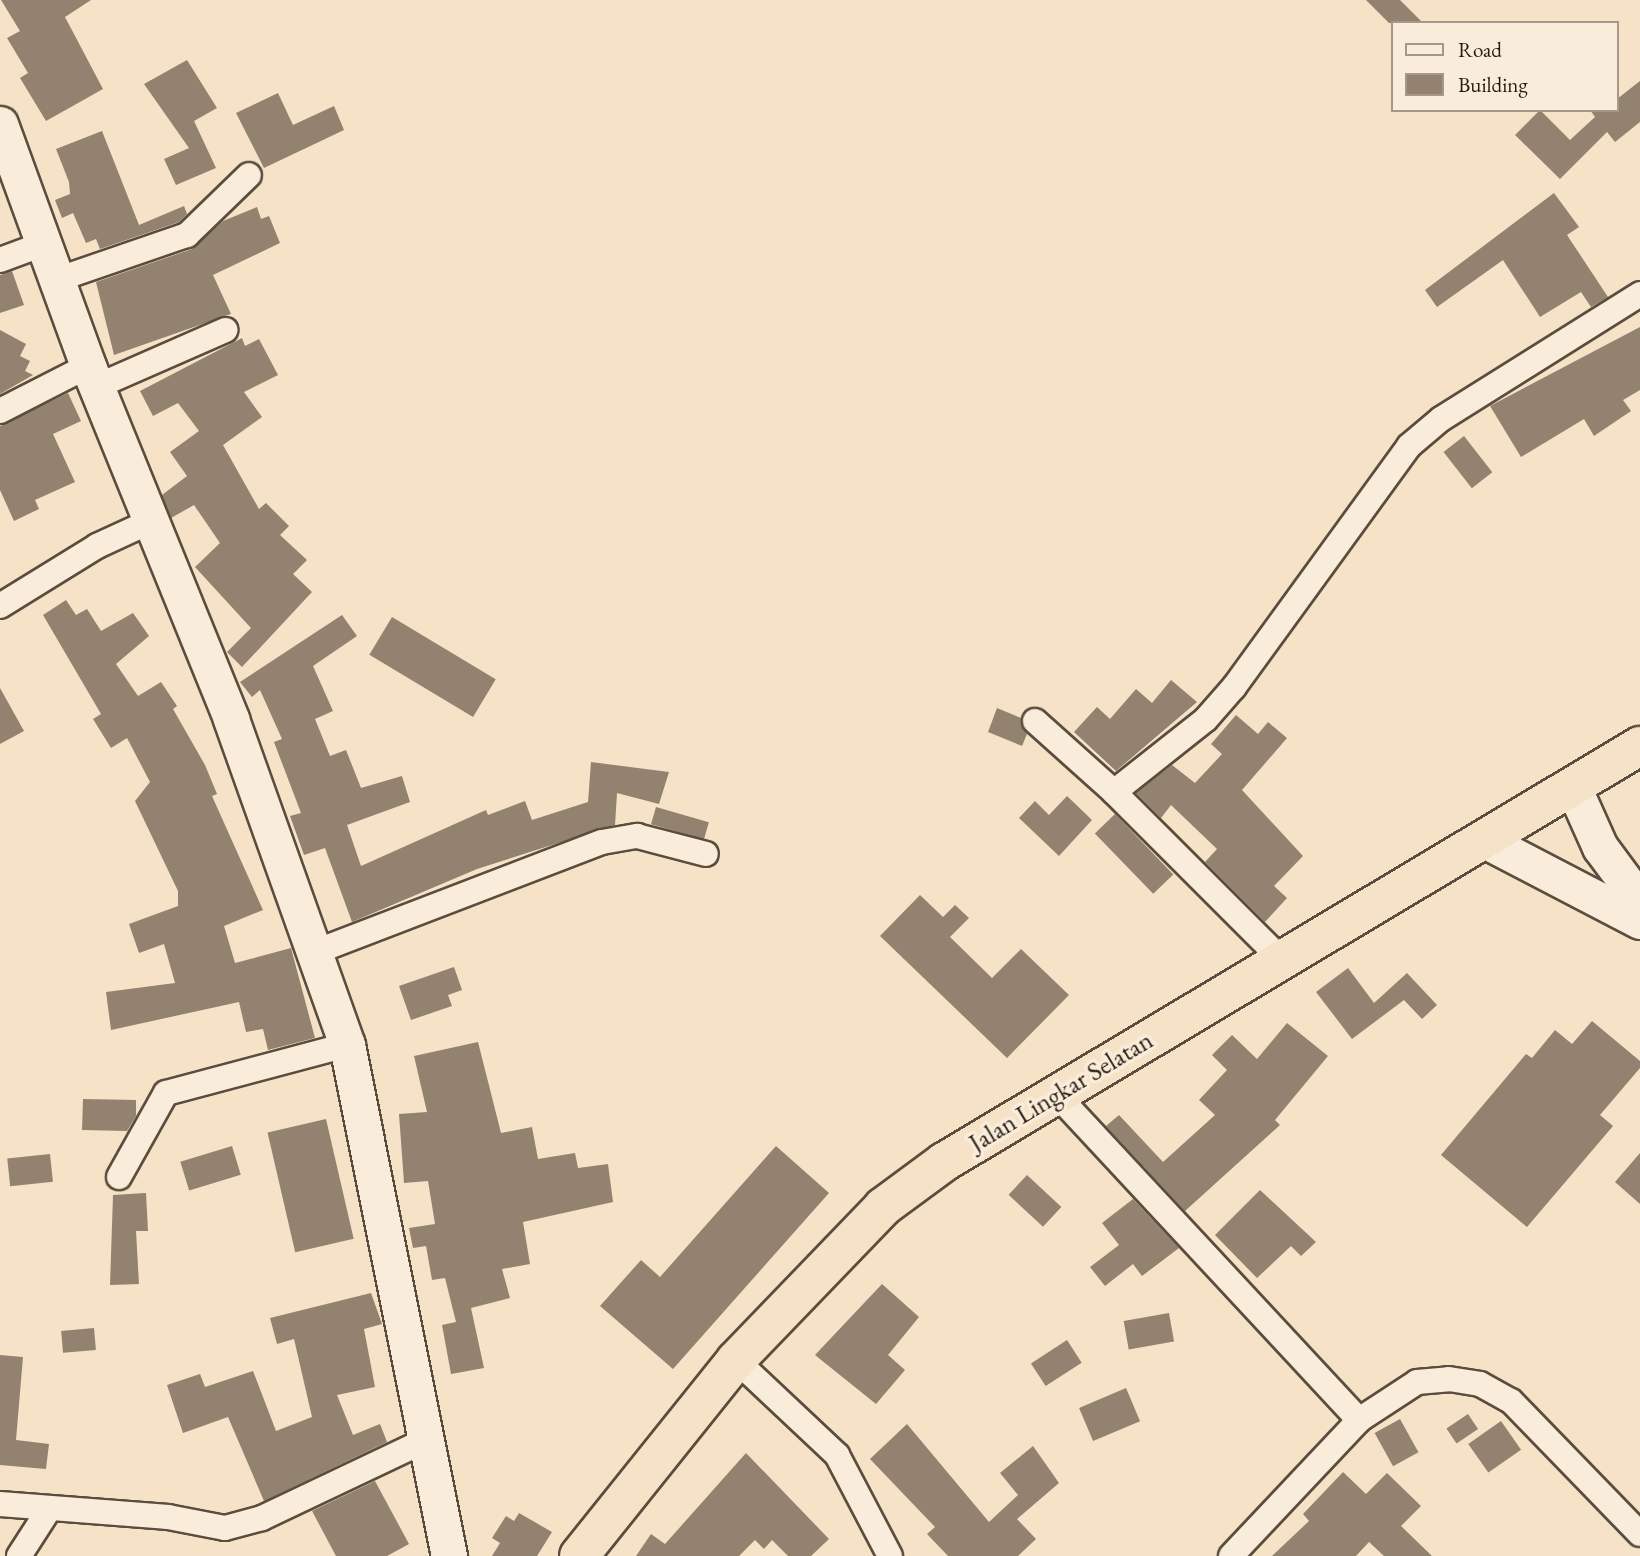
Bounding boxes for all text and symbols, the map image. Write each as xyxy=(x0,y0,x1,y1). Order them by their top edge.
legend xyxy=(1392,21,1619,112)
text: Road xyxy=(1458,36,1502,63)
text: Building xyxy=(1458,71,1528,98)
street label: Jalan Lingkar Selatan xyxy=(963,1025,1159,1159)

